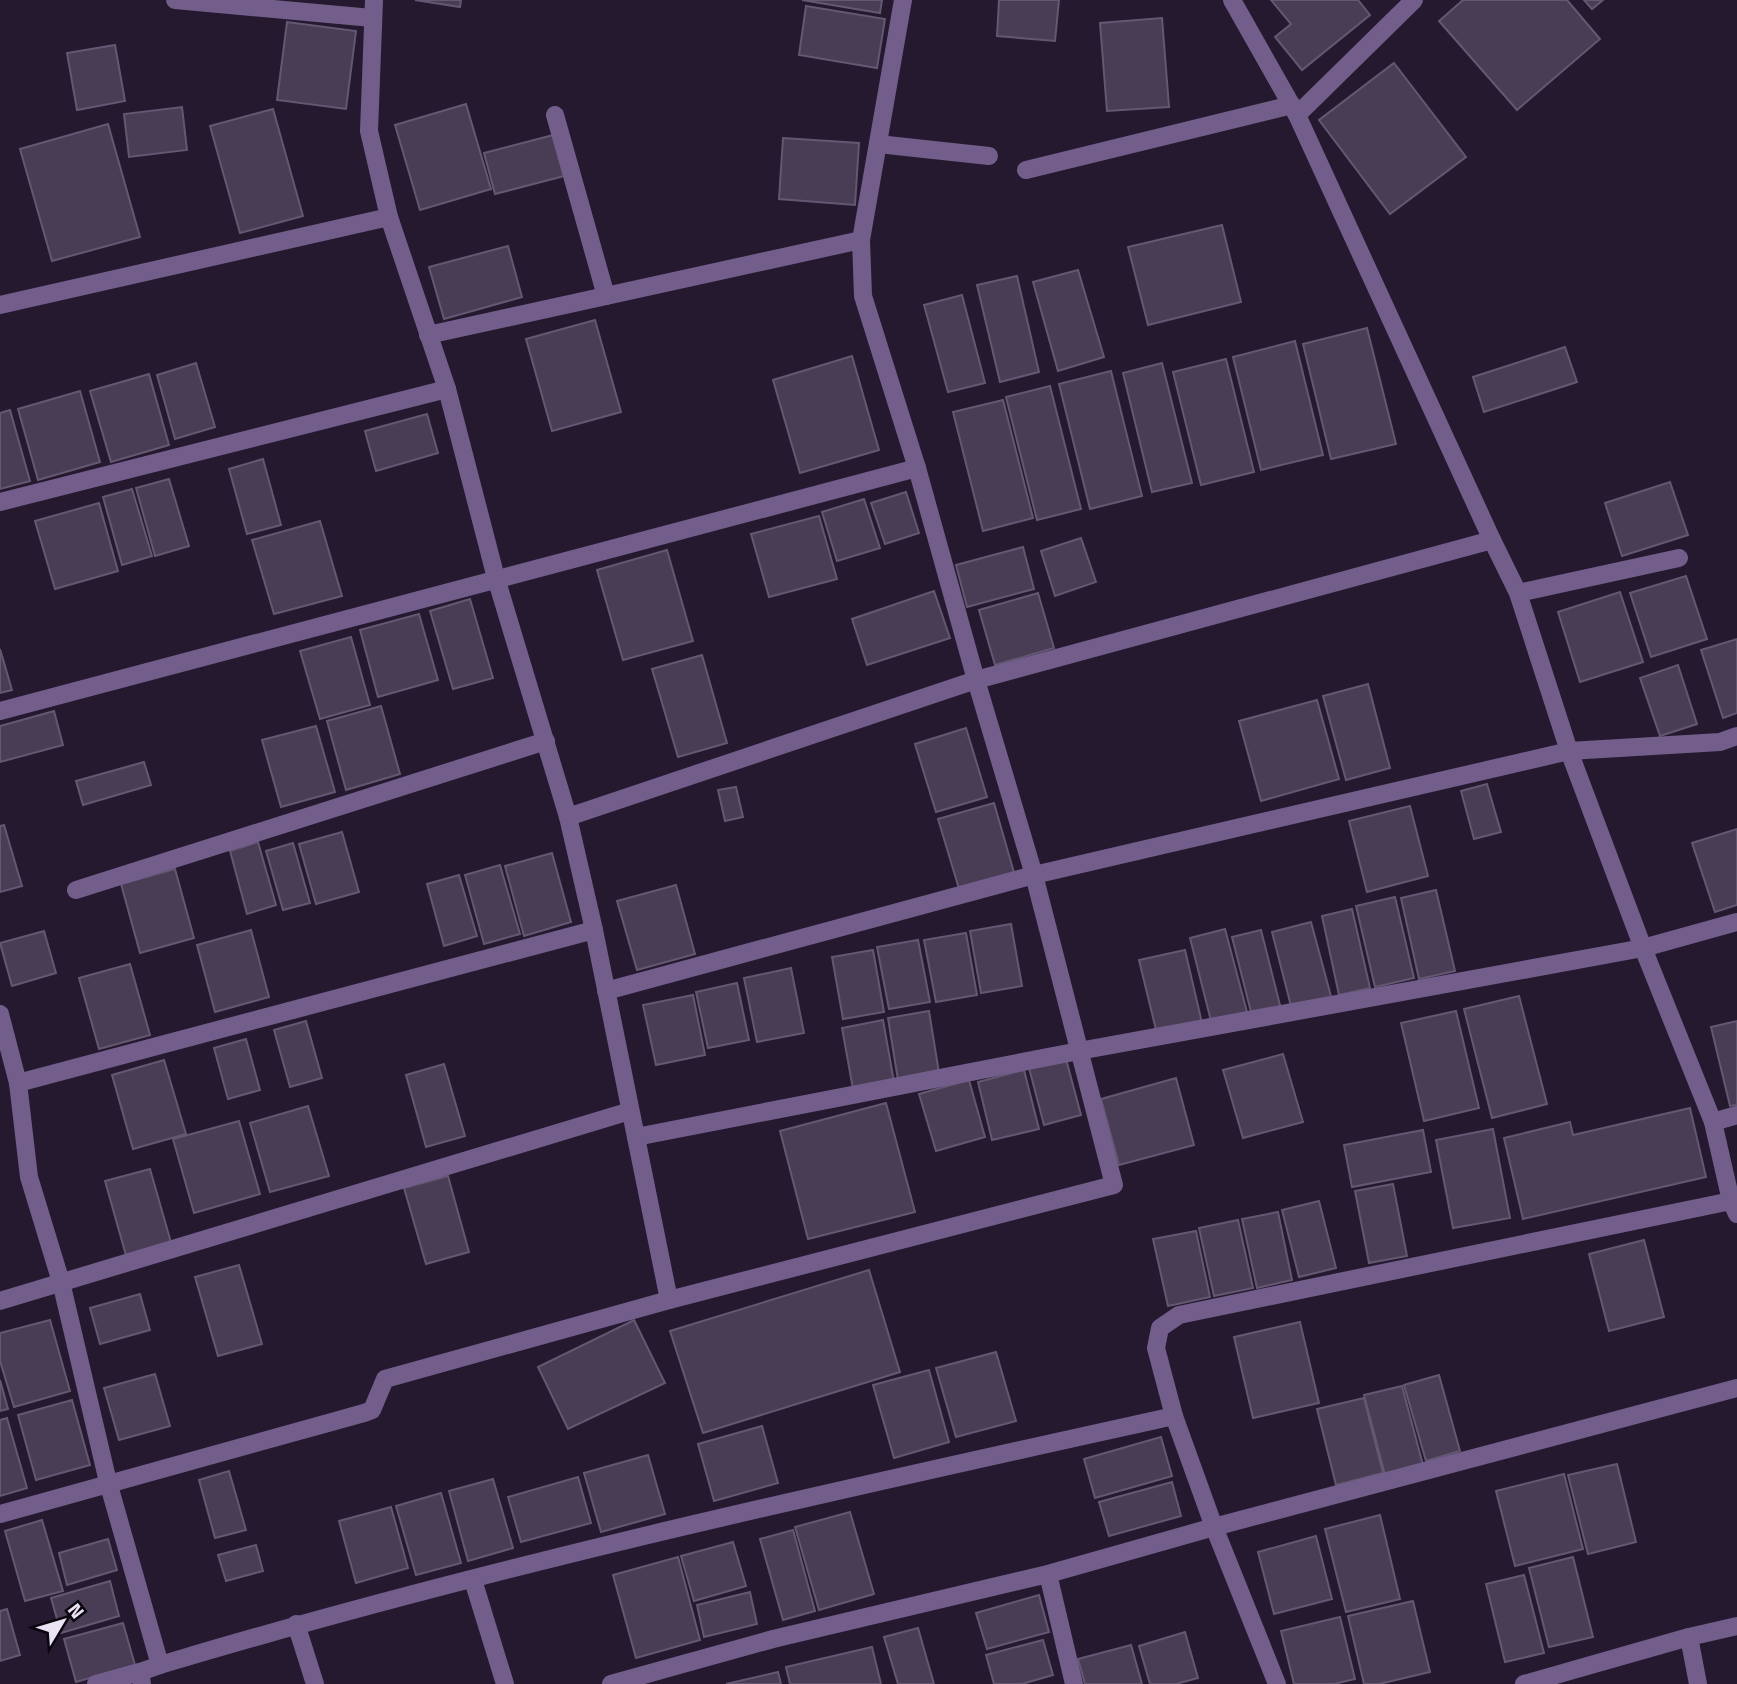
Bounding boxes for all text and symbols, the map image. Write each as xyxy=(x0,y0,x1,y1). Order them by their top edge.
north arrow xyxy=(28,1586,98,1656)
text: N xyxy=(61,1596,92,1624)

